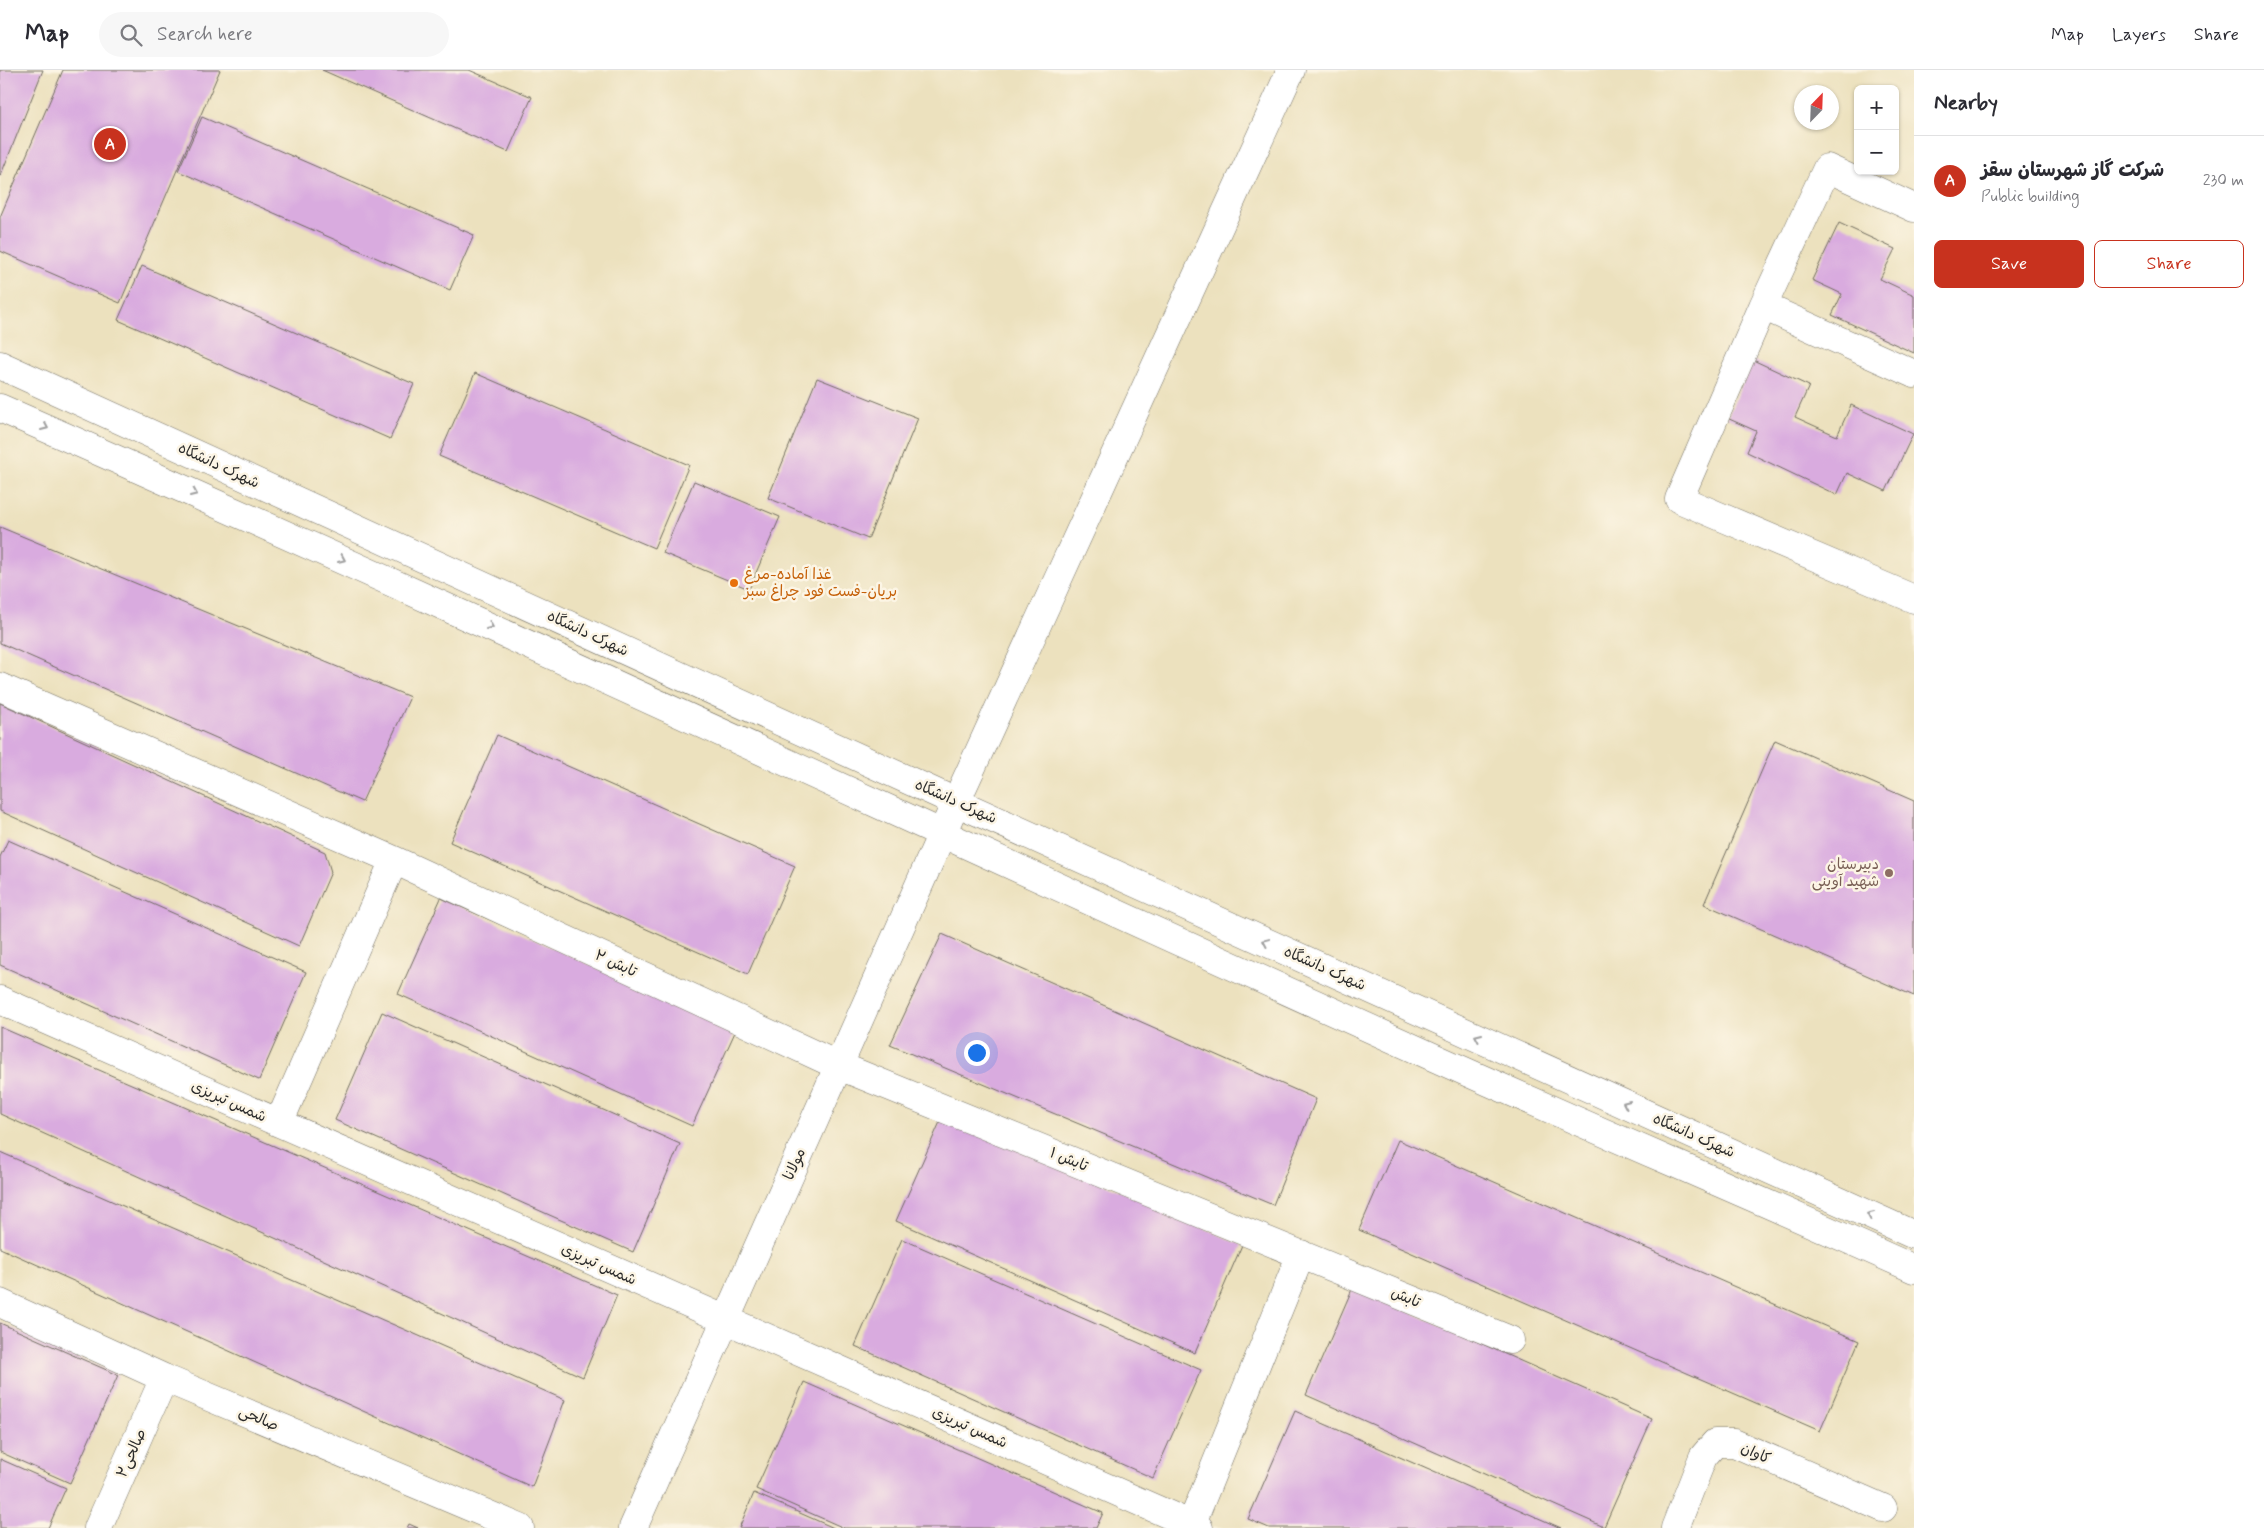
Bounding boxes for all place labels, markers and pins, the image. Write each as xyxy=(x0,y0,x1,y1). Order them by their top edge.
pin: A xyxy=(94,125,126,163)
place label: غذا آماده-مرغ بریان-فست فود چراغ سبز xyxy=(742,565,897,602)
marker: غذا آماده-مرغ بریان-فست فود چراغ سبز xyxy=(728,577,740,589)
place label: دبیرستان شهید آوینی xyxy=(1812,855,1879,892)
marker: دبیرستان شهید آوینی xyxy=(1883,867,1895,879)

